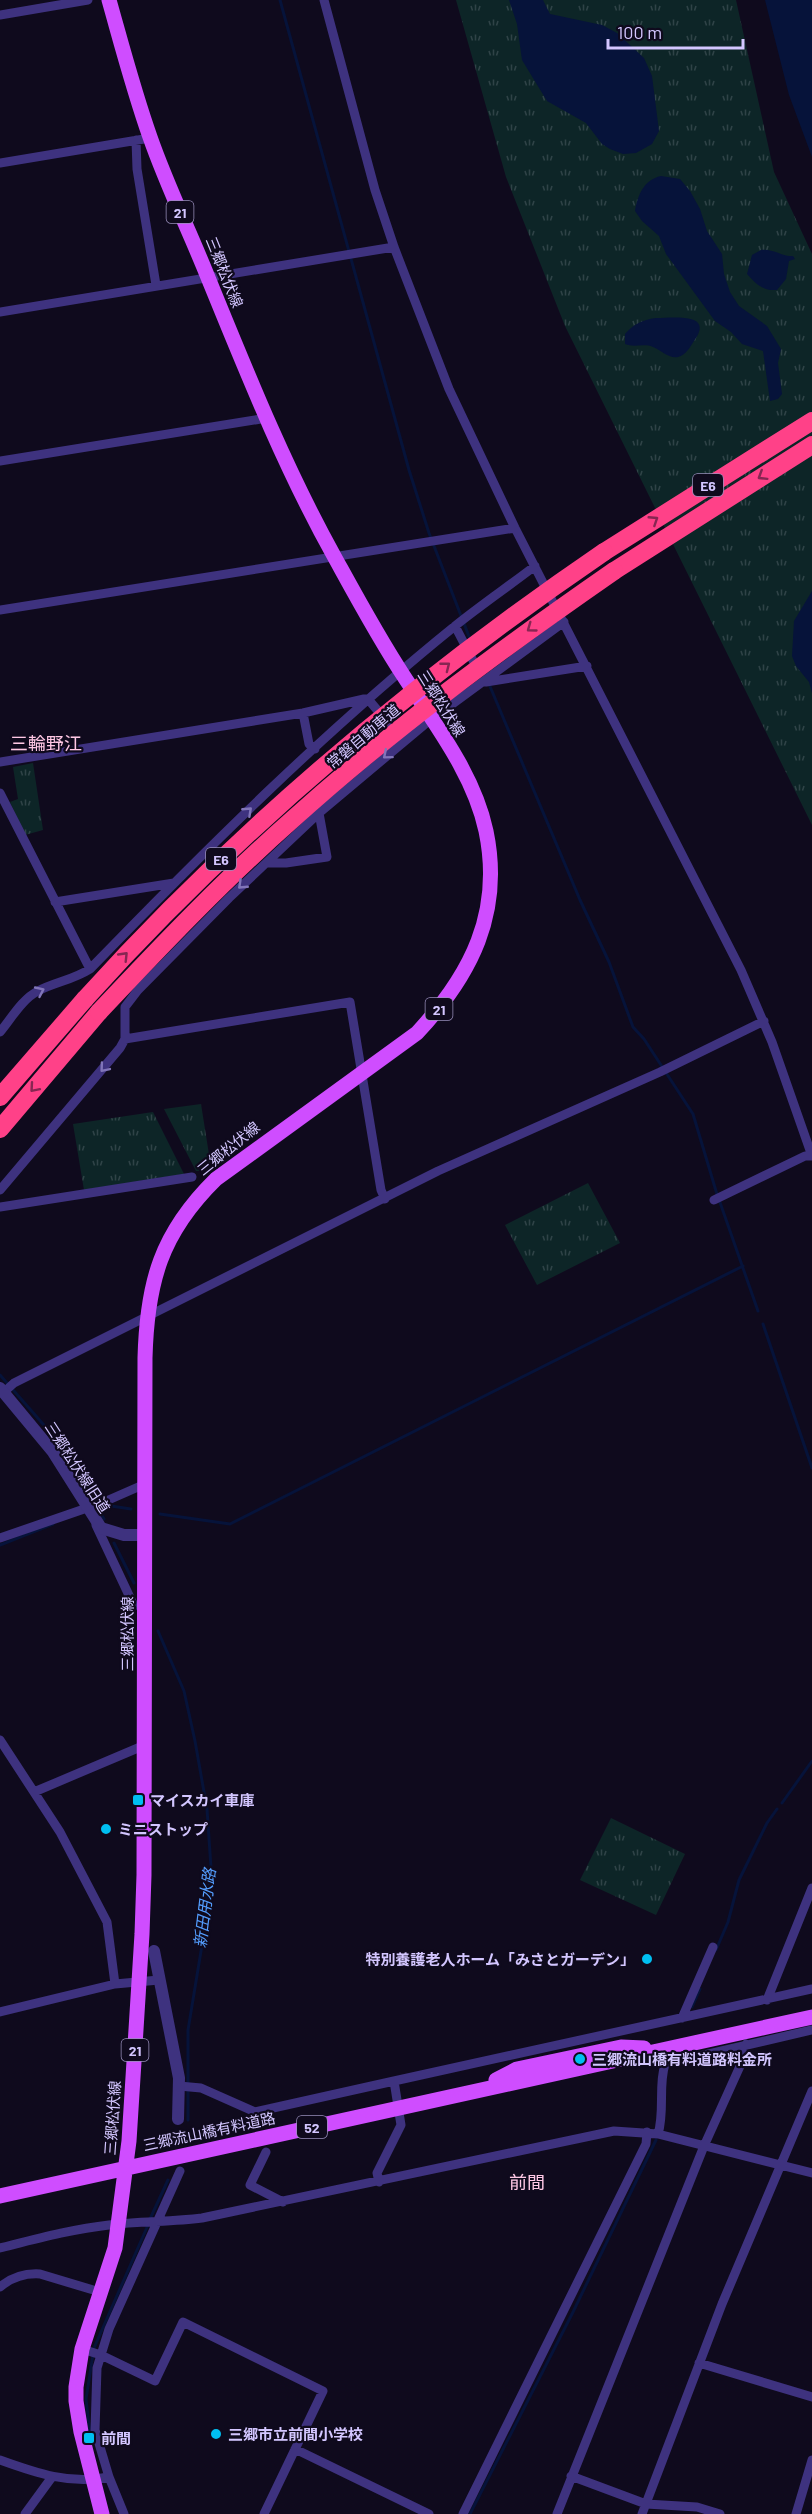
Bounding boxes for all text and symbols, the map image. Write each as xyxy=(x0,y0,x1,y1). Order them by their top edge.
scale bar xyxy=(608,12,743,50)
text: 100 m xyxy=(617,21,662,43)
road number: 21 xyxy=(166,201,194,223)
street label: 三郷松伏線 xyxy=(203,234,247,310)
one-way arrow xyxy=(758,468,768,480)
road number: E6 xyxy=(693,474,723,496)
one-way arrow xyxy=(647,517,658,528)
one-way arrow xyxy=(527,621,538,632)
one-way arrow xyxy=(439,663,450,674)
street label: 三郷松伏線 xyxy=(414,666,470,740)
street label: 常磐自動車道 xyxy=(323,700,403,772)
district label: 三輪野江 xyxy=(10,732,82,754)
one-way arrow xyxy=(383,748,394,759)
one-way arrow xyxy=(241,807,252,818)
road number: E6 xyxy=(206,848,236,870)
one-way arrow xyxy=(239,878,249,889)
one-way arrow xyxy=(117,952,128,962)
one-way arrow xyxy=(34,986,45,998)
road number: 21 xyxy=(426,998,452,1020)
one-way arrow xyxy=(100,1061,111,1072)
one-way arrow xyxy=(30,1081,41,1092)
street label: 三郷松伏線 xyxy=(193,1117,263,1179)
street label: 三郷松伏線旧道 xyxy=(42,1418,114,1516)
street label: 三郷松伏線 xyxy=(118,1596,136,1672)
place label: マイスカイ車庫 xyxy=(150,1791,255,1809)
marker: マイスカイ車庫 xyxy=(131,1793,145,1807)
place label: ミニストップ xyxy=(118,1820,208,1838)
marker: ミニストップ xyxy=(99,1822,113,1836)
water label: 新田用水路 xyxy=(190,1865,219,1949)
place label: 特別養護老人ホーム「みさとガーデン」 xyxy=(365,1950,635,1968)
marker: 特別養護老人ホーム「みさとガーデン」 xyxy=(640,1952,654,1966)
road number: 21 xyxy=(122,2039,148,2061)
place label: 三郷流山橋有料道路料金所 xyxy=(592,2050,772,2068)
marker: 三郷流山橋有料道路料金所 xyxy=(573,2052,587,2066)
street label: 三郷松伏線 xyxy=(100,2080,124,2156)
street label: 三郷流山橋有料道路 xyxy=(141,2108,277,2154)
road number: 52 xyxy=(297,2116,327,2138)
district label: 前間 xyxy=(509,2171,545,2193)
place label: 三郷市立前間小学校 xyxy=(228,2425,363,2443)
marker: 三郷市立前間小学校 xyxy=(209,2427,223,2441)
place label: 前間 xyxy=(101,2429,131,2447)
marker: 前間 xyxy=(82,2431,96,2445)

